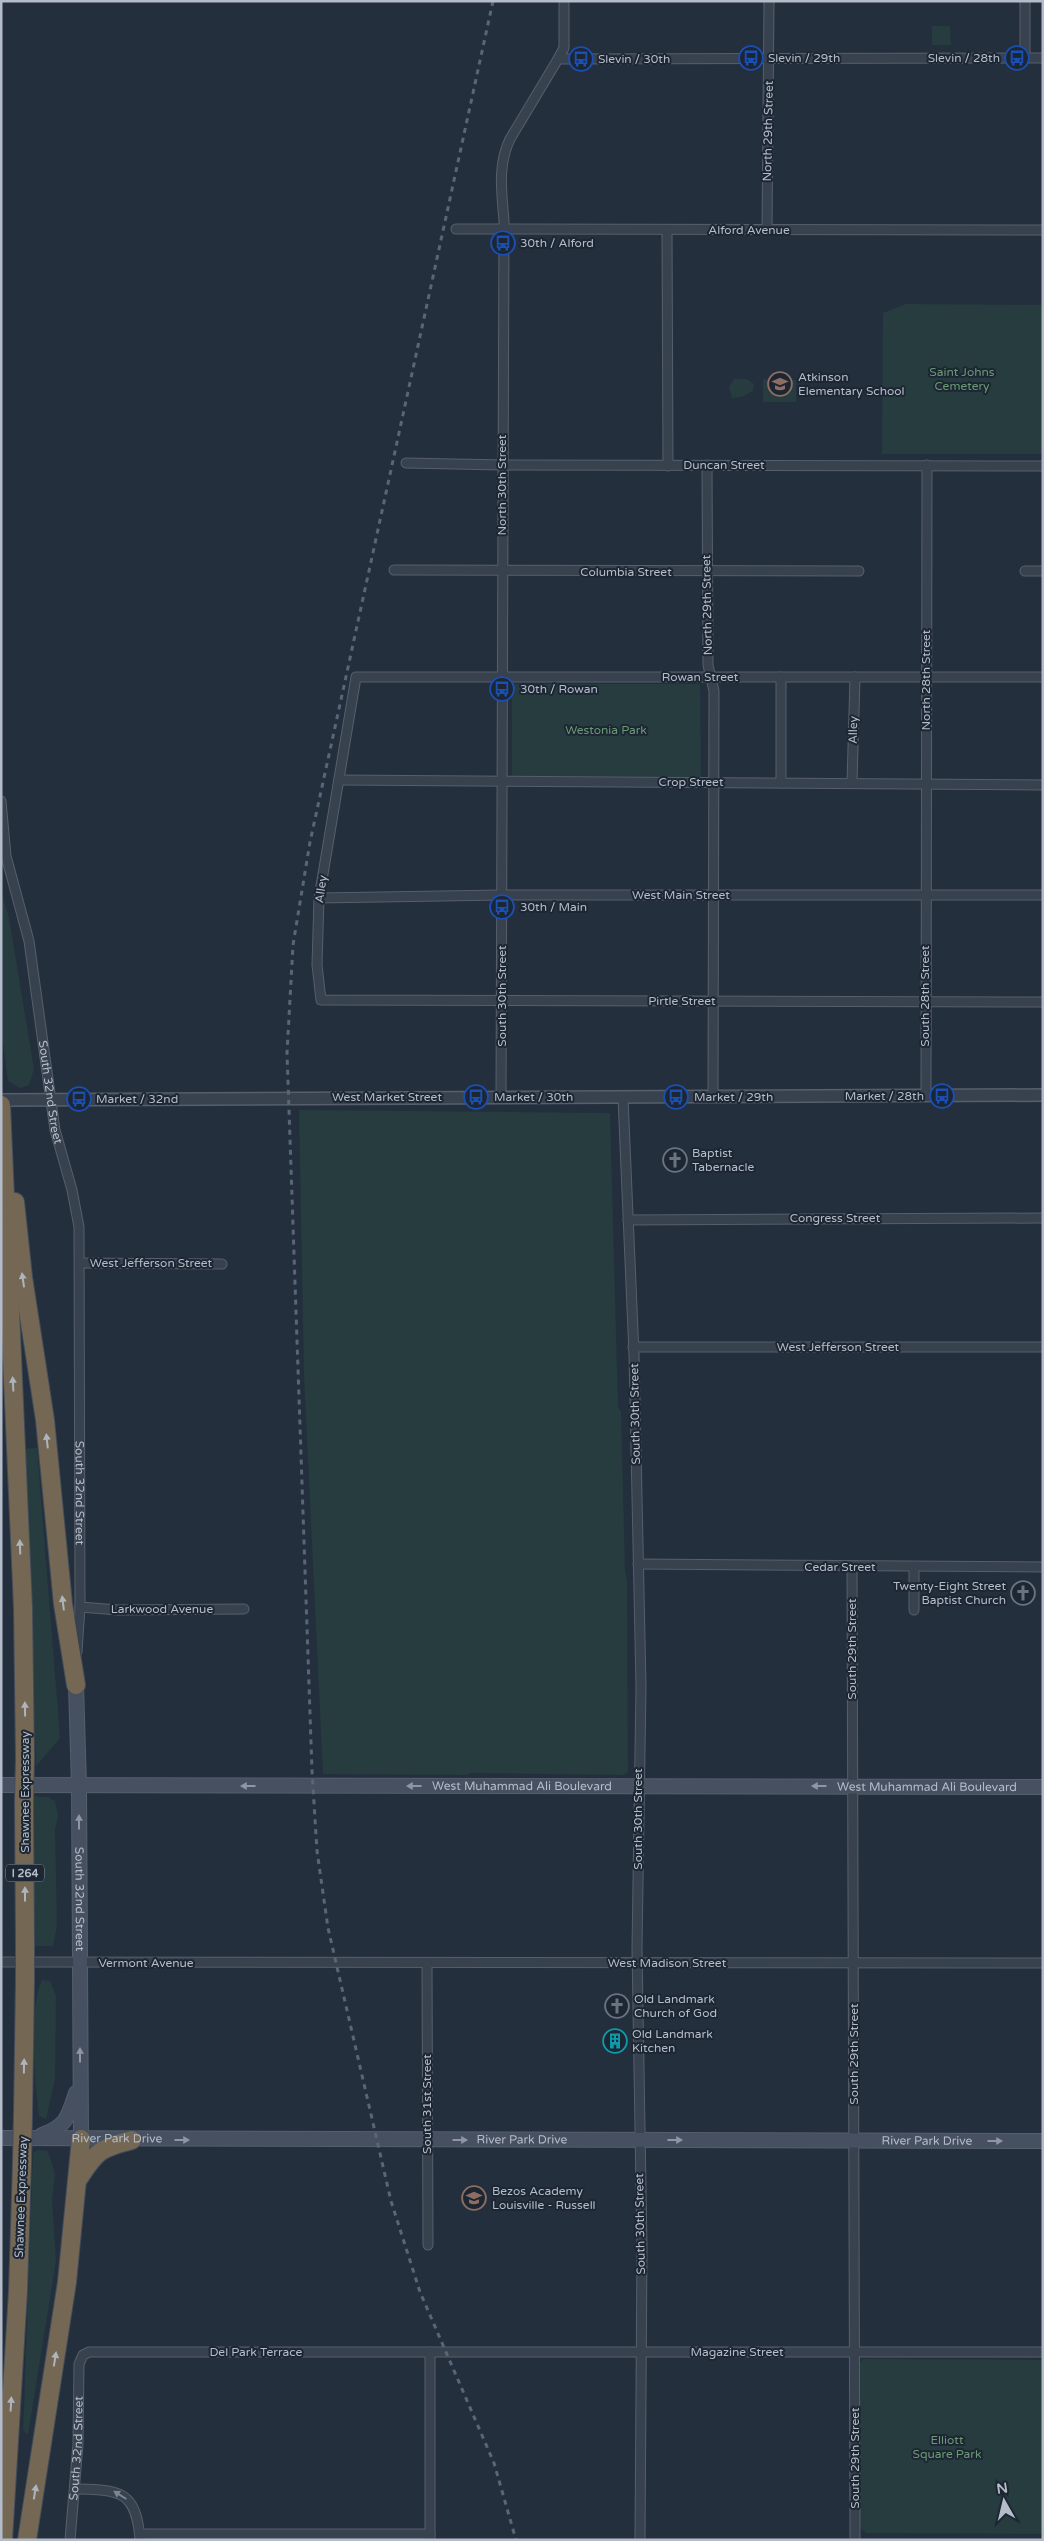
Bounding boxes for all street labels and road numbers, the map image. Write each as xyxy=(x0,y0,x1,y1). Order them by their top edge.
street label: North 29th Street xyxy=(760,80,776,181)
street label: Alford Avenue xyxy=(708,223,790,237)
street label: North 30th Street xyxy=(495,434,509,535)
street label: Duncan Street xyxy=(683,458,765,472)
street label: North 29th Street xyxy=(699,554,715,655)
street label: Columbia Street xyxy=(580,565,672,579)
street label: North 28th Street xyxy=(919,629,933,730)
street label: Rowan Street xyxy=(662,670,739,684)
street label: Alley xyxy=(846,715,860,744)
street label: Crop Street xyxy=(659,775,724,789)
street label: Alley xyxy=(312,874,330,904)
street label: West Main Street xyxy=(632,888,730,902)
street label: South 30th Street xyxy=(495,945,509,1047)
street label: South 28th Street xyxy=(918,945,932,1047)
street label: Pirtle Street xyxy=(648,994,716,1008)
street label: South 32nd Street xyxy=(36,1040,66,1146)
street label: West Market Street xyxy=(332,1090,442,1104)
street label: Congress Street xyxy=(790,1211,881,1225)
street label: West Jefferson Street xyxy=(90,1256,213,1270)
street label: West Jefferson Street xyxy=(777,1340,900,1354)
street label: South 30th Street xyxy=(627,1363,643,1465)
street label: South 32nd Street xyxy=(73,1441,87,1546)
street label: Cedar Street xyxy=(804,1560,876,1574)
street label: South 29th Street xyxy=(845,1598,859,1700)
street label: Larkwood Avenue xyxy=(111,1602,213,1616)
street label: Shawnee Expressway xyxy=(18,1731,32,1853)
street label: South 30th Street xyxy=(631,1768,645,1870)
street label: West Muhammad Ali Boulevard xyxy=(432,1779,612,1793)
street label: West Muhammad Ali Boulevard xyxy=(837,1780,1017,1794)
street label: South 32nd Street xyxy=(72,1847,87,1952)
road number: I 264 xyxy=(6,1865,44,1882)
street label: Vermont Avenue xyxy=(98,1956,194,1970)
street label: West Madison Street xyxy=(608,1956,727,1970)
street label: South 29th Street xyxy=(847,2003,861,2105)
street label: South 31st Street xyxy=(420,2054,434,2154)
street label: River Park Drive xyxy=(72,2131,163,2145)
street label: River Park Drive xyxy=(477,2132,568,2147)
street label: River Park Drive xyxy=(882,2134,973,2148)
street label: Shawnee Expressway xyxy=(12,2135,30,2258)
street label: South 30th Street xyxy=(632,2173,648,2275)
street label: Del Park Terrace xyxy=(210,2345,303,2359)
street label: Magazine Street xyxy=(690,2345,784,2359)
street label: South 32nd Street xyxy=(66,2396,86,2501)
street label: South 29th Street xyxy=(848,2407,862,2509)

